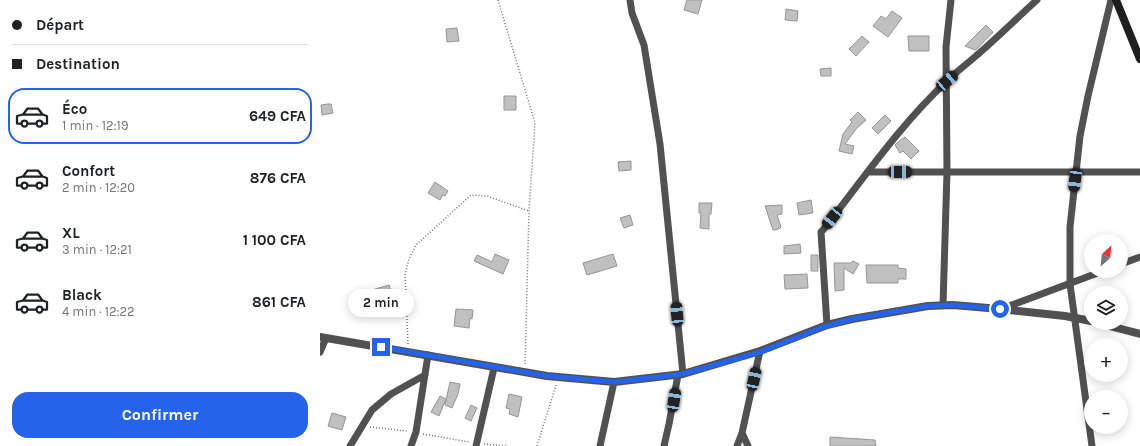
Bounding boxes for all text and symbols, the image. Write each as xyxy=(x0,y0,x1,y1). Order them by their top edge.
text: Départ xyxy=(36,16,84,34)
text: Destination xyxy=(36,55,120,73)
car xyxy=(934,69,960,93)
icon: car xyxy=(14,98,50,134)
text: Éco xyxy=(62,100,87,118)
text: 649 CFA xyxy=(249,107,306,125)
text: 1 min · 12:19 xyxy=(62,118,128,133)
icon: car xyxy=(14,160,50,196)
text: Confort xyxy=(62,162,115,180)
car xyxy=(888,166,912,178)
car xyxy=(1068,167,1082,193)
text: 876 CFA xyxy=(250,169,306,187)
text: 2 min · 12:20 xyxy=(62,180,135,195)
car xyxy=(820,205,844,231)
icon: car xyxy=(14,222,50,258)
text: XL xyxy=(62,224,80,242)
text: 1 100 CFA xyxy=(243,231,306,249)
north arrow xyxy=(1084,234,1128,278)
map controls xyxy=(1084,234,1128,434)
text: 3 min · 12:21 xyxy=(62,242,132,257)
icon: car xyxy=(14,284,50,320)
text: Black xyxy=(62,286,102,304)
button: layers xyxy=(1084,286,1128,330)
callout: 2 min xyxy=(348,289,414,317)
text: 861 CFA xyxy=(252,293,306,311)
text: 2 min xyxy=(363,295,399,310)
route start xyxy=(991,300,1009,318)
car xyxy=(670,302,684,326)
text: 4 min · 12:22 xyxy=(62,304,135,319)
route end xyxy=(372,338,390,356)
button: + xyxy=(1084,338,1128,382)
car xyxy=(746,366,762,392)
car xyxy=(666,387,682,413)
button: − xyxy=(1084,390,1128,434)
button: Confirmer xyxy=(12,392,308,438)

